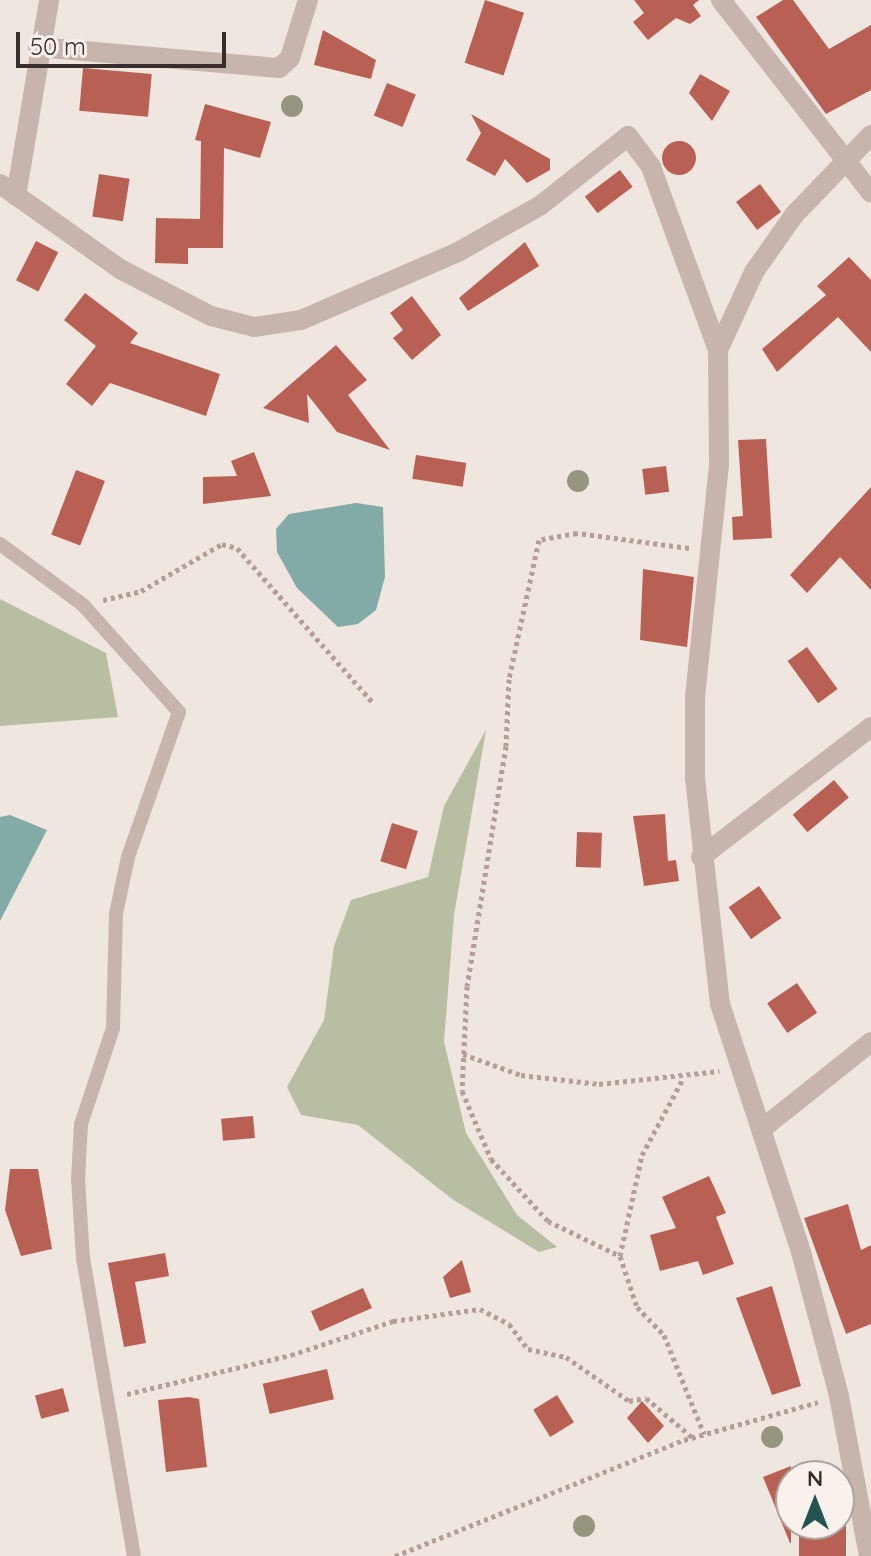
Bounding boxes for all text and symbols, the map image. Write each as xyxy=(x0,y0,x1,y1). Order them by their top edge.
scale bar xyxy=(20,16,230,66)
text: 50 m xyxy=(30,31,86,61)
north arrow xyxy=(775,1460,855,1540)
text: N xyxy=(807,1464,823,1492)

